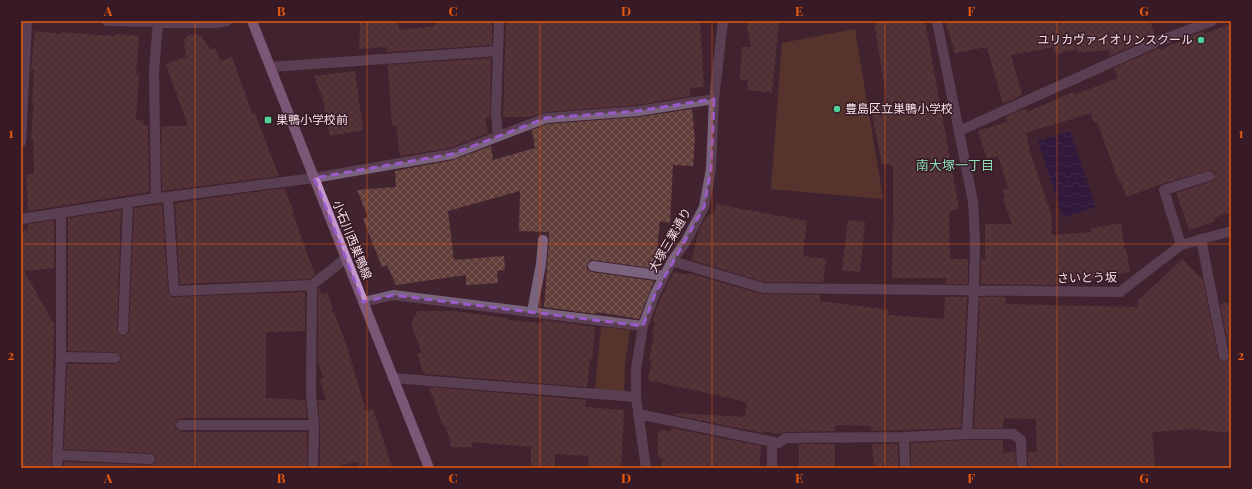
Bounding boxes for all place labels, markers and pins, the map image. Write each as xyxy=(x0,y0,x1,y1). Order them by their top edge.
place label: ユリカヴァイオリンスクール xyxy=(1037,31,1193,47)
marker: ユリカヴァイオリンスクール xyxy=(1196,35,1206,45)
place label: 豊島区立巣鴨小学校 xyxy=(845,100,953,116)
marker: 豊島区立巣鴨小学校 xyxy=(832,104,842,114)
place label: 巣鴨小学校前 xyxy=(276,111,348,127)
marker: 巣鴨小学校前 xyxy=(263,115,273,125)

